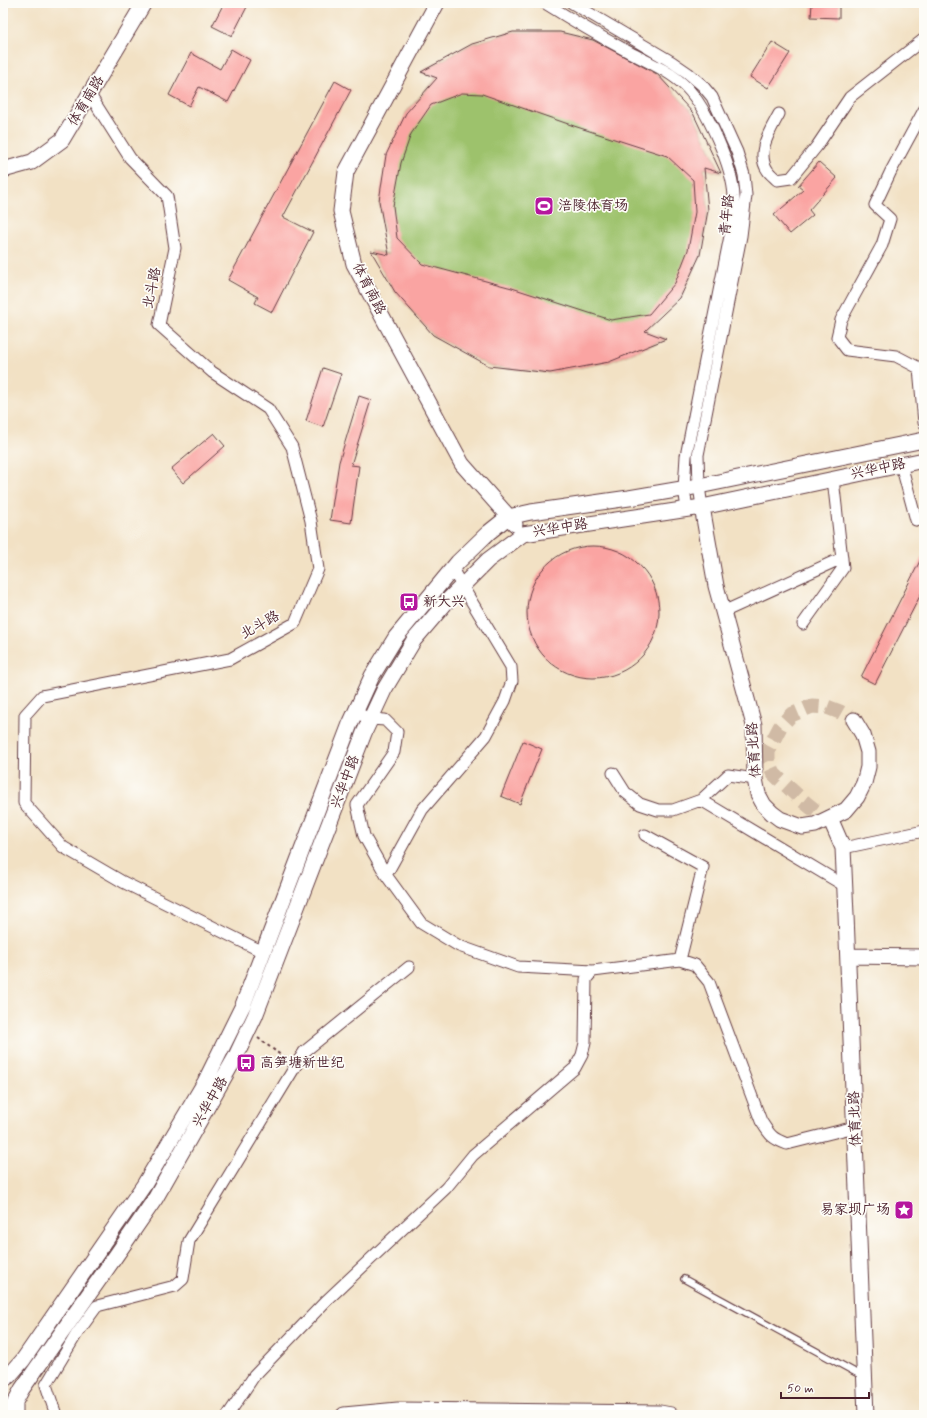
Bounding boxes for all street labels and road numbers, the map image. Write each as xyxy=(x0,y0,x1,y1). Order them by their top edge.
street label: 体育南路 xyxy=(64,72,108,130)
street label: 青年路 xyxy=(716,193,738,237)
street label: 体育南路 xyxy=(348,260,390,318)
street label: 北斗路 xyxy=(139,266,165,310)
street label: 兴华中路 xyxy=(849,454,907,484)
street label: 兴华中路 xyxy=(531,515,589,541)
street label: 北斗路 xyxy=(237,607,283,643)
street label: 体育北路 xyxy=(743,721,765,779)
street label: 兴华中路 xyxy=(327,753,363,811)
street label: 兴华中路 xyxy=(188,1073,232,1131)
street label: 体育北路 xyxy=(845,1091,865,1147)

